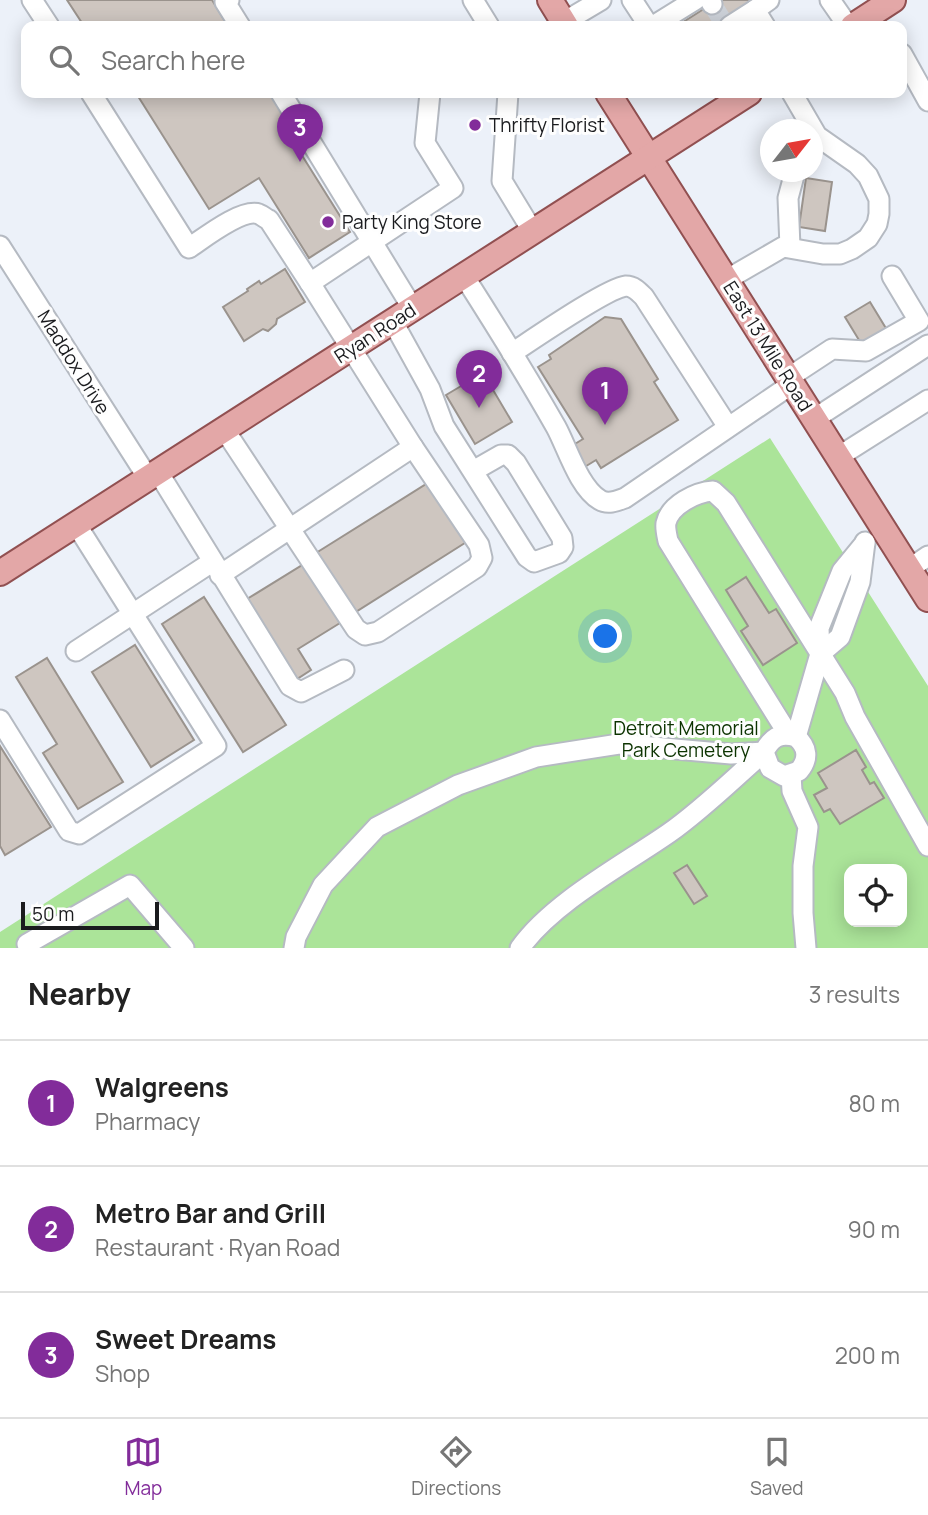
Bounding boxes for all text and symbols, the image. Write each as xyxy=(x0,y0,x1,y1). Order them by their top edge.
search box xyxy=(21,21,907,98)
icon: search xyxy=(45,41,83,79)
text: Search here xyxy=(101,42,246,78)
pin: 3 xyxy=(277,104,323,162)
place label: Thrifty Florist xyxy=(489,112,605,138)
marker: Thrifty Florist xyxy=(467,117,483,133)
north arrow xyxy=(760,119,823,182)
place label: Party King Store xyxy=(342,209,482,235)
marker: Party King Store xyxy=(320,214,336,230)
street label: East 13 Mile Road xyxy=(717,276,819,416)
street label: Ryan Road xyxy=(329,297,421,369)
street label: Maddox Drive xyxy=(32,305,116,419)
pin: 2 xyxy=(456,350,502,408)
pin: 1 xyxy=(582,367,628,425)
your location xyxy=(588,619,622,653)
park label: Detroit Memorial Park Cemetery xyxy=(613,715,759,763)
map controls xyxy=(844,864,907,927)
button: locate xyxy=(844,864,907,927)
scale bar xyxy=(21,899,159,931)
text: 50 m xyxy=(32,901,74,927)
text: Nearby xyxy=(28,973,131,1014)
text: 3 results xyxy=(809,978,900,1010)
text: Walgreens xyxy=(95,1069,229,1105)
text: 1 xyxy=(46,1087,56,1119)
text: 80 m xyxy=(849,1087,900,1119)
text: Pharmacy xyxy=(95,1105,200,1137)
text: Metro Bar and Grill xyxy=(95,1195,326,1231)
text: 2 xyxy=(44,1213,58,1245)
text: 90 m xyxy=(848,1213,900,1245)
text: Restaurant · Ryan Road xyxy=(95,1231,340,1263)
text: Sweet Dreams xyxy=(95,1321,276,1357)
text: 3 xyxy=(44,1339,58,1371)
text: 200 m xyxy=(835,1339,900,1371)
text: Shop xyxy=(95,1357,150,1389)
tab: Map xyxy=(124,1433,162,1501)
tab: Directions xyxy=(411,1433,501,1501)
tab: Saved xyxy=(750,1433,804,1501)

